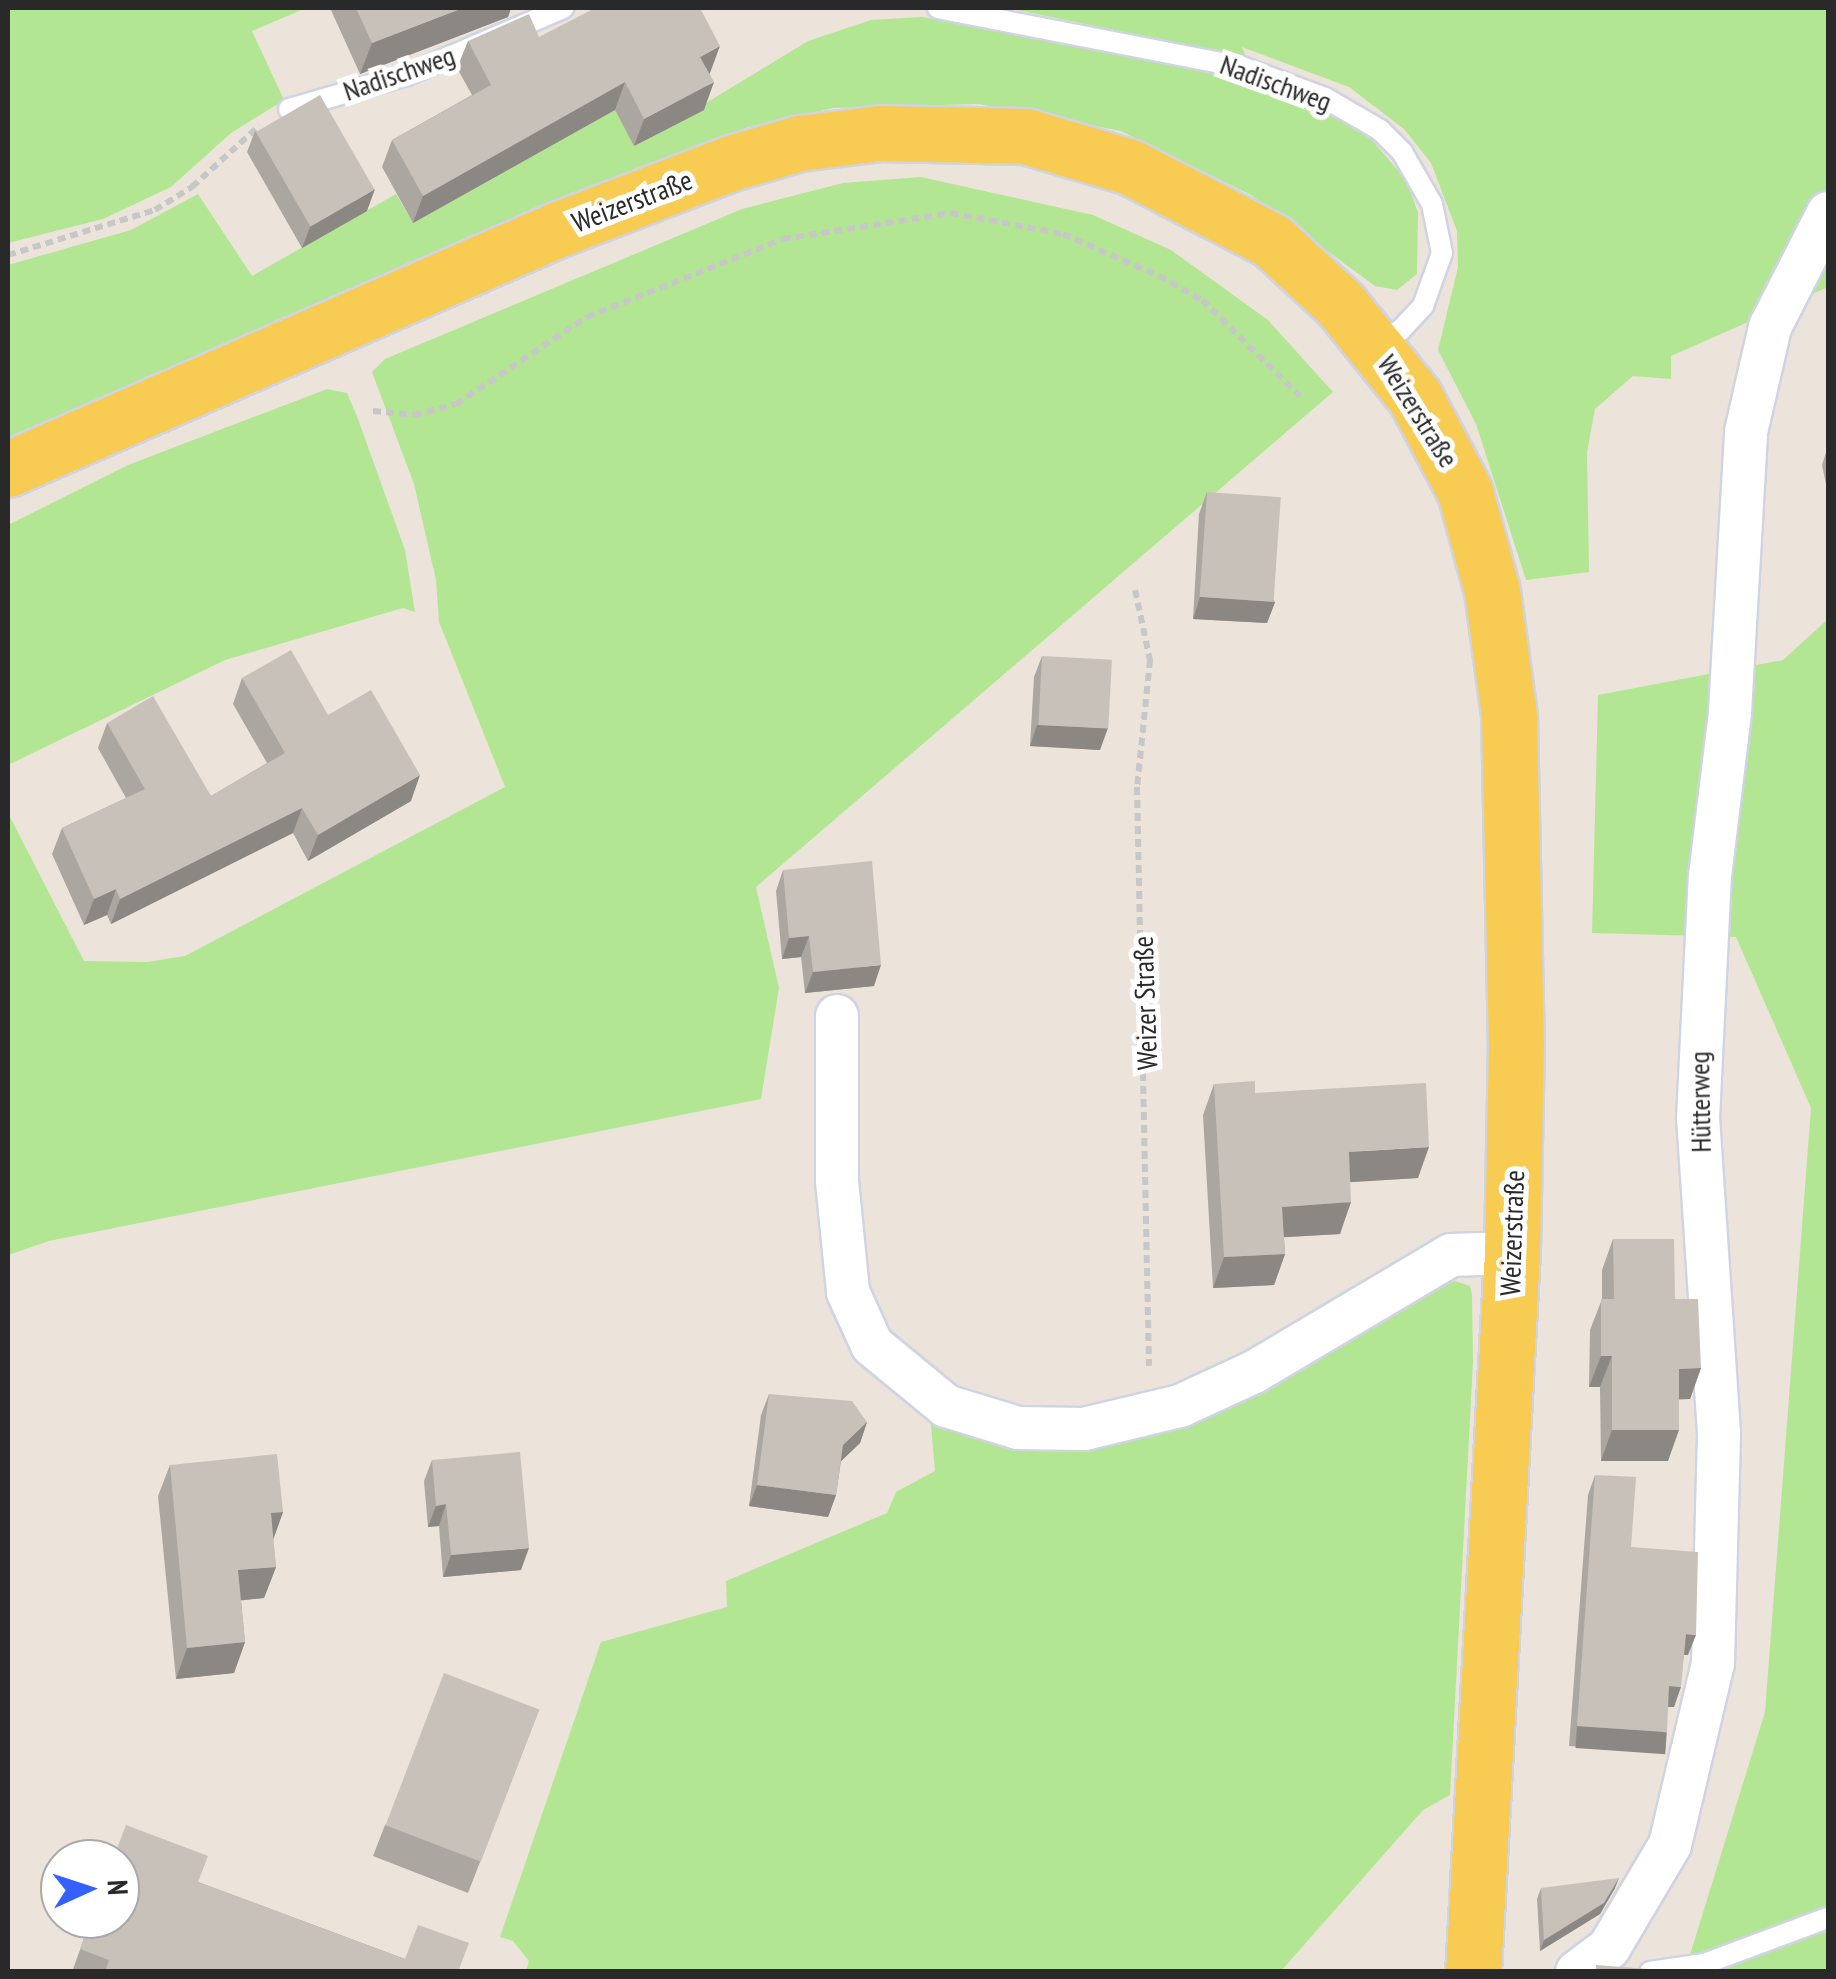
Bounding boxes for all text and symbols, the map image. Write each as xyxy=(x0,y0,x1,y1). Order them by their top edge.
street label: Nadischweg xyxy=(339,38,459,108)
street label: Nadischweg xyxy=(1216,47,1336,119)
street label: Weizerstraße xyxy=(567,163,697,239)
street label: Weizerstraße xyxy=(1370,349,1466,473)
street label: Weizer Straße xyxy=(1126,935,1164,1071)
street label: Hütterweg xyxy=(1682,1051,1718,1153)
street label: Weizerstraße xyxy=(1493,1170,1531,1296)
north arrow xyxy=(40,1839,140,1939)
text: N xyxy=(100,1879,137,1896)

